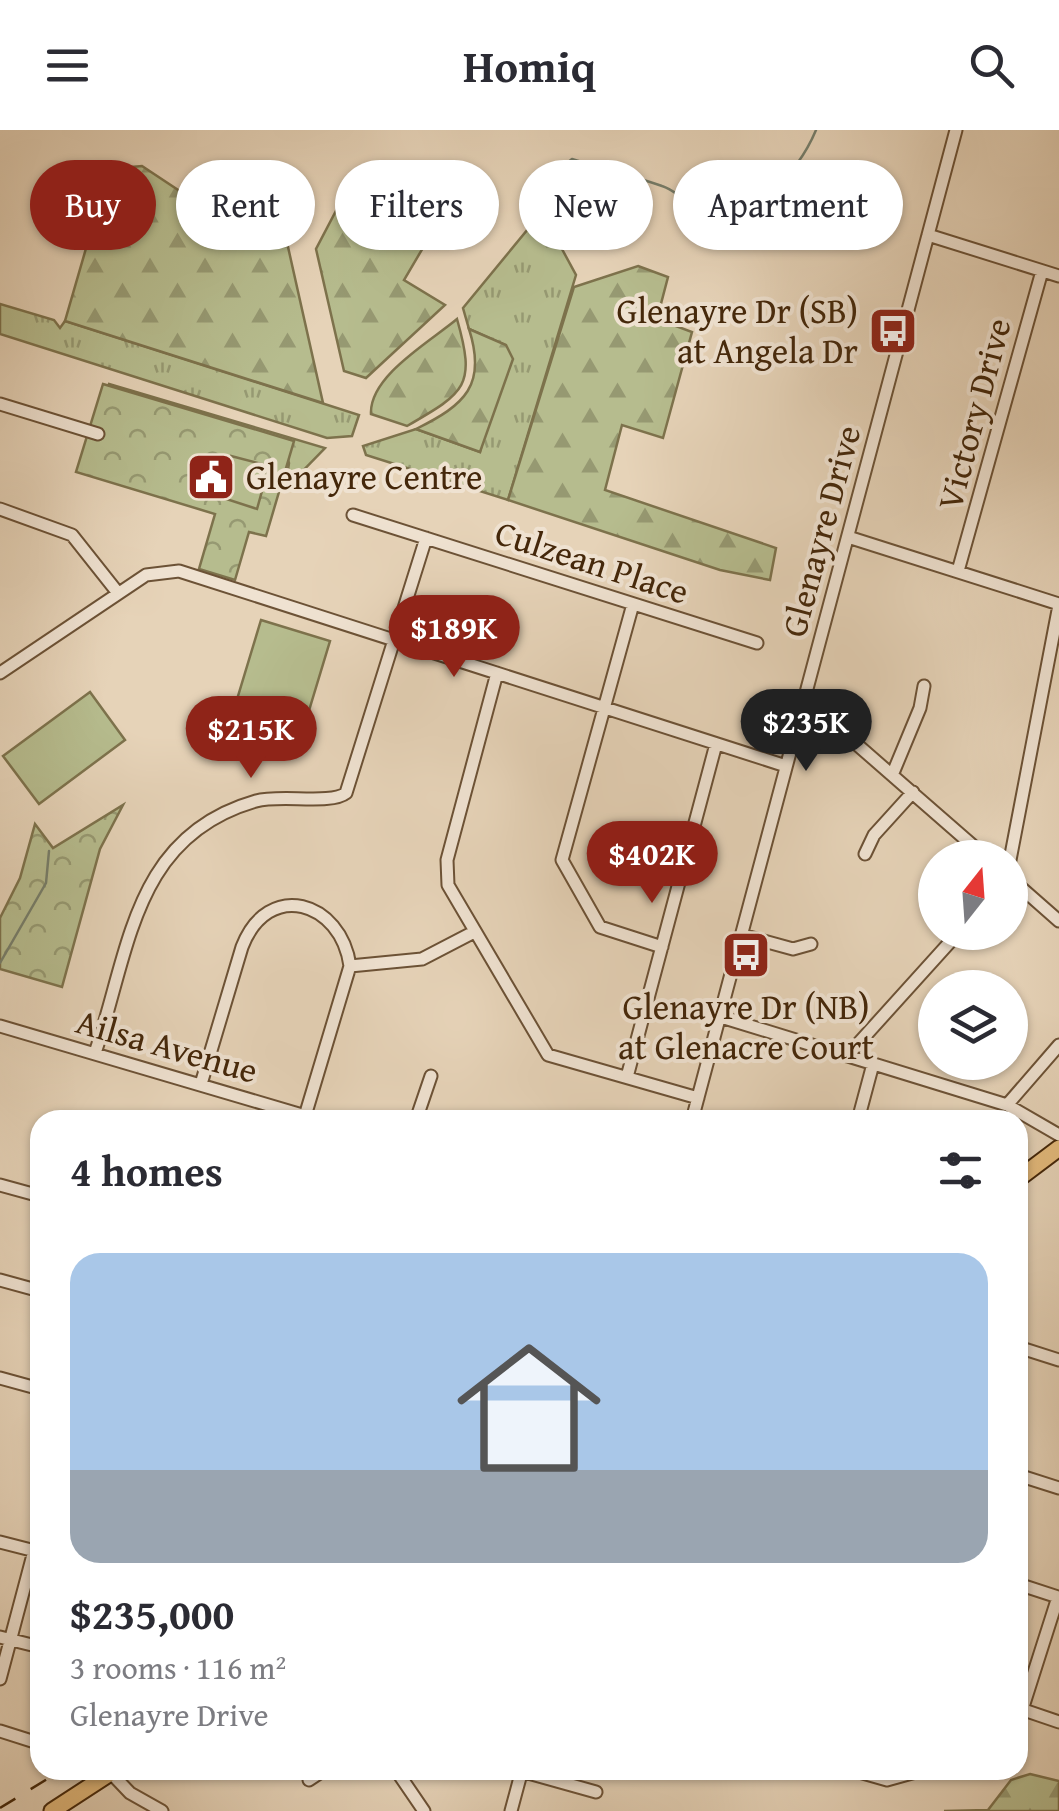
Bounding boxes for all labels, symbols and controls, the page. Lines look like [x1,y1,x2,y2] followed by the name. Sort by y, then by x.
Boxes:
[463,33,596,98] text: Homiq
[40,38,95,93] icon: menu
[964,38,1019,93] icon: search
[30,160,156,250] chip: Buy
[176,160,315,250] chip: Rent
[335,160,499,250] chip: Filters
[519,160,653,250] chip: New
[673,160,903,250] chip: Apartment
[617,285,858,376] place label: Glenayre Dr (SB) at Angela Dr
[867,305,919,357] bus stop icon: Glenayre Dr (SB) at Angela Dr
[923,312,1024,515] street label: Victory Drive
[768,419,873,642] street label: Glenayre Drive
[185,451,237,503] public building icon: Glenayre Centre
[246,451,482,502] place label: Glenayre Centre
[489,506,695,617] street label: Culzean Place
[384,595,524,680] pin: $189K
[411,604,497,651] text: $189K
[736,689,876,774] pin: $235K
[181,696,321,781] pin: $215K
[763,698,849,745] text: $235K
[208,705,294,752] text: $215K
[582,821,722,906] pin: $402K
[609,830,695,877] text: $402K
[918,840,1028,950] north arrow
[918,840,1028,1080] map controls
[720,929,772,981] bus stop icon: Glenayre Dr (NB) at Glenacre Court
[918,970,1028,1080] button: layers
[618,981,874,1072] place label: Glenayre Dr (NB) at Glenacre Court
[70,995,264,1096] street label: Ailsa Avenue
[70,1140,223,1201] text: 4 homes
[933,1143,988,1198] icon: filters
[439,1318,619,1498] icon: home
[70,1583,234,1644] text: $235,000
[70,1644,286,1691] text: 3 rooms · 116 m²
[70,1691,268,1738] text: Glenayre Drive

